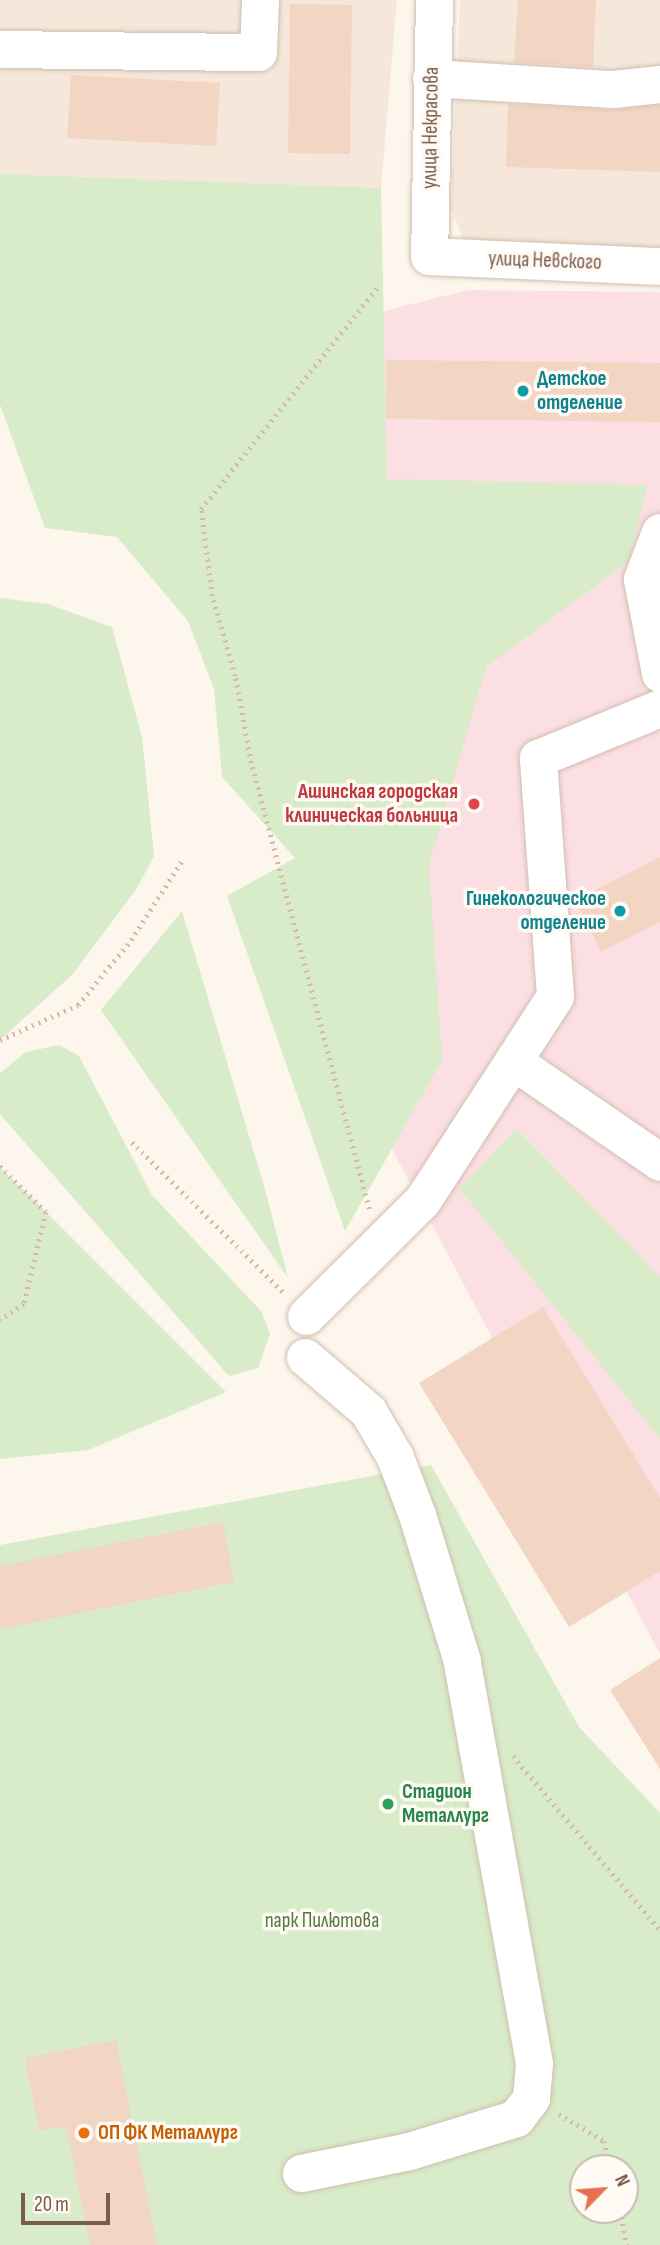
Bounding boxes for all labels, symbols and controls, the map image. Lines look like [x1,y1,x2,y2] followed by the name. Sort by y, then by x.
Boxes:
[417,67,445,189] street label: улица Некрасова
[488,246,602,276] street label: улица Невского
[537,366,623,416] place label: Детское отделение
[515,383,531,399] marker: Детское отделение
[285,779,458,829] place label: Ашинская городская клиническая больница
[464,794,484,814] marker: Ашинская городская клиническая больница
[466,886,606,936] place label: Гинекологическое отделение
[612,903,628,919] marker: Гинекологическое отделение
[402,1779,489,1829] place label: Стадион Металлург
[380,1796,396,1812] marker: Стадион Металлург
[265,1908,379,1934] park label: парк Пилютова
[98,2120,238,2146] place label: ОП ФК Металлург
[76,2125,92,2141] marker: ОП ФК Металлург
[569,2154,639,2224] north arrow
[609,2171,634,2190] text: N
[24,2178,114,2222] scale bar
[34,2192,69,2217] text: 20 m

